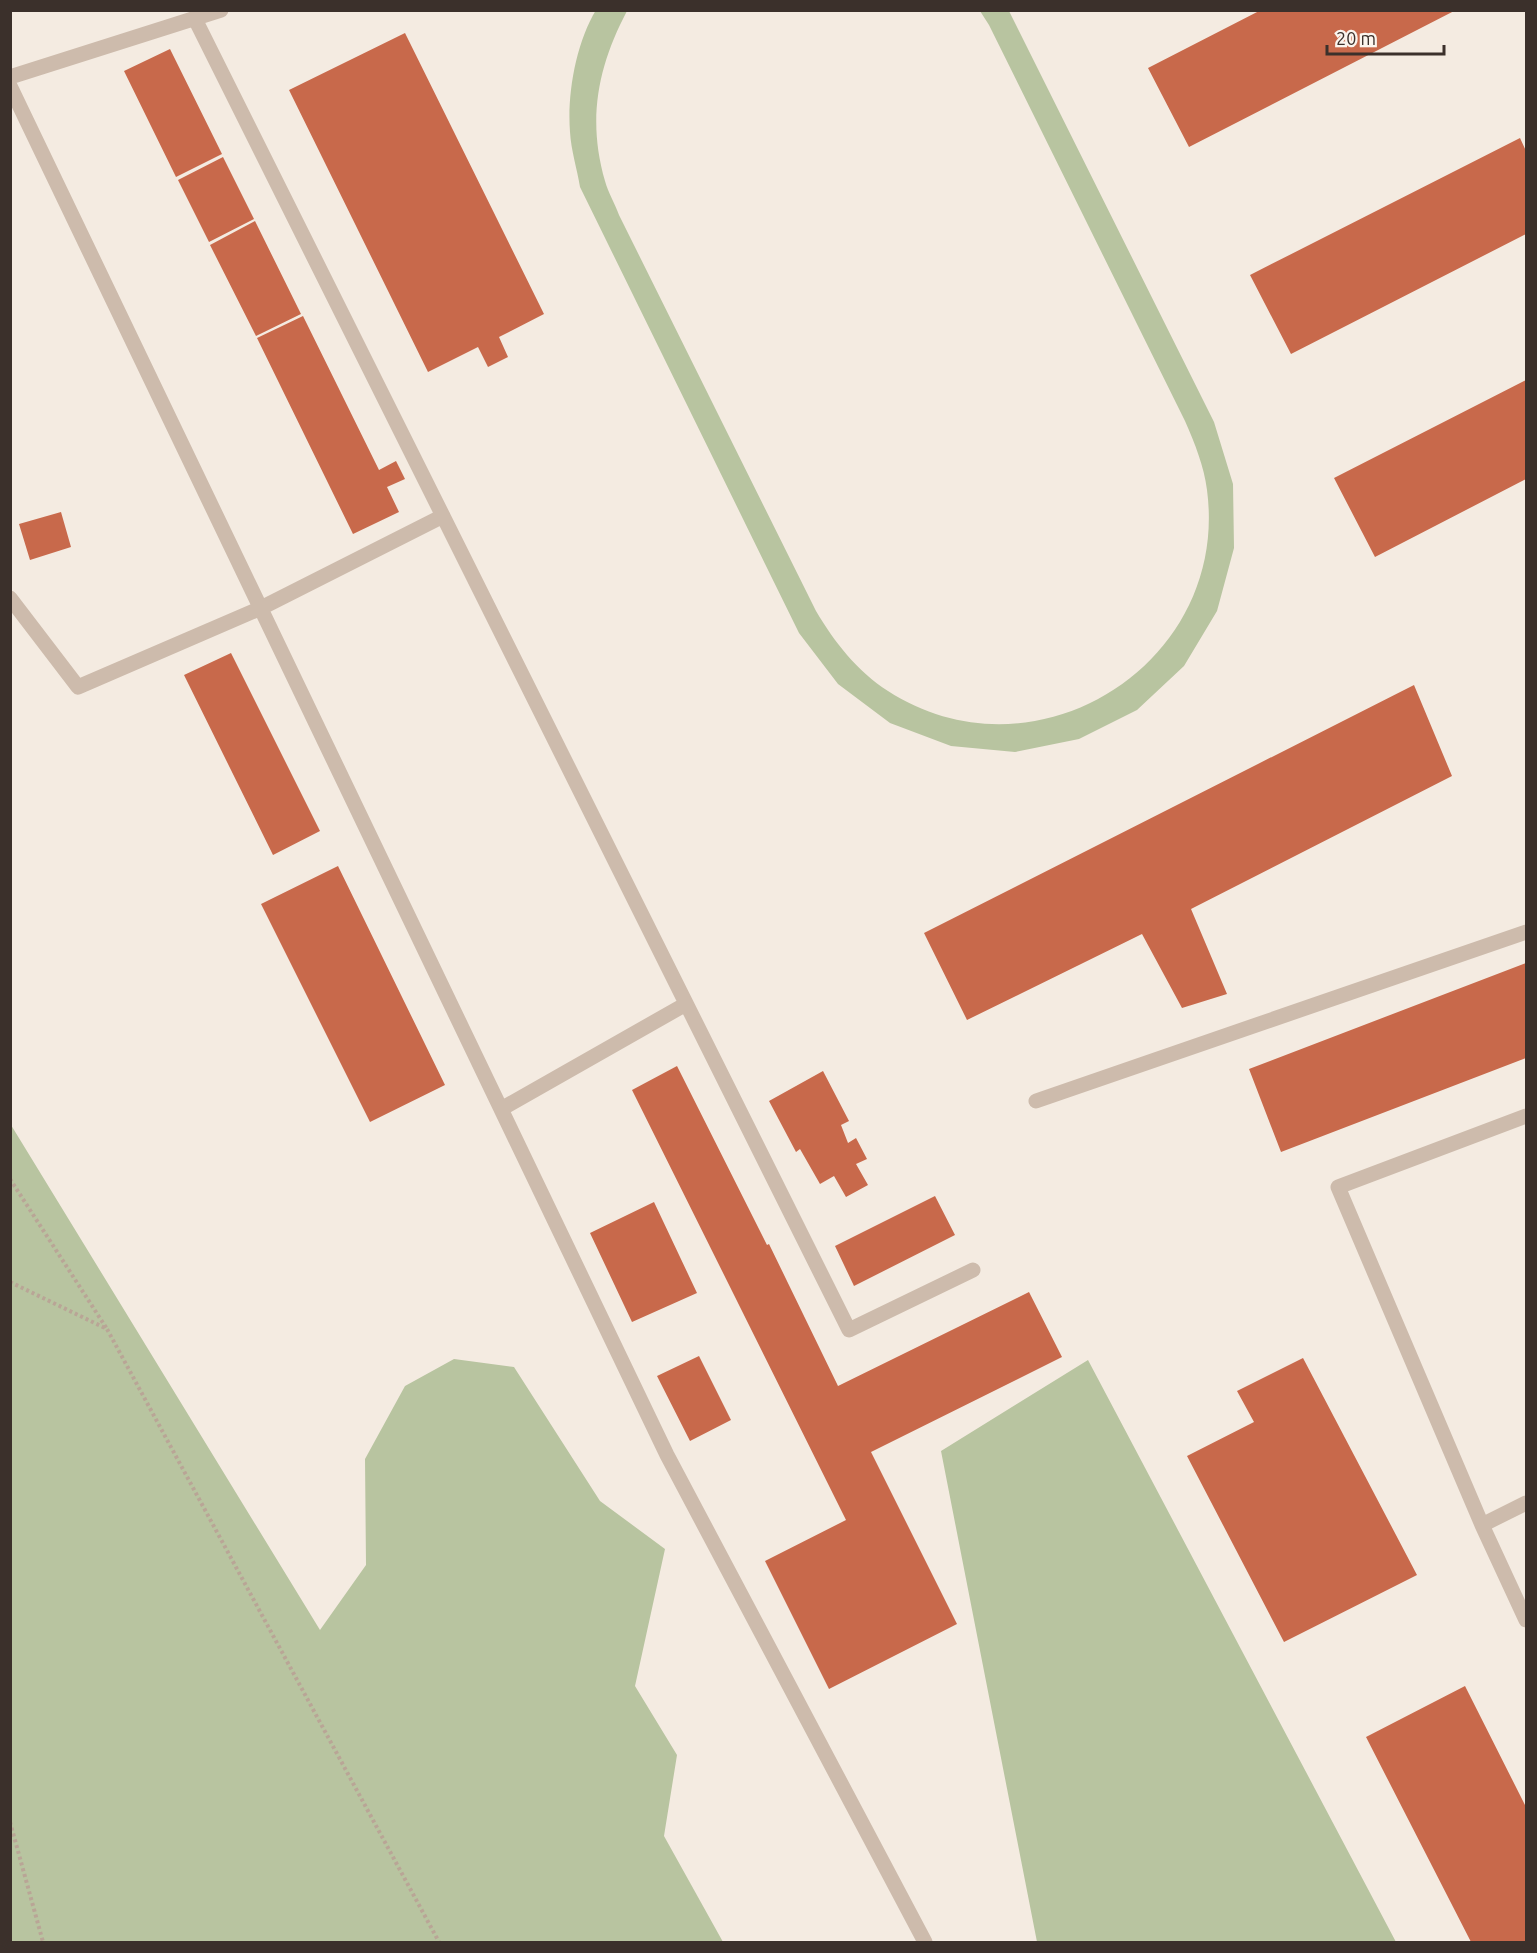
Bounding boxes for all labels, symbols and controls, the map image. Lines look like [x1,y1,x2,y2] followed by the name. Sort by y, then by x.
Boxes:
[1327,18,1444,56] scale bar
[1336,28,1376,48] text: 20 m

